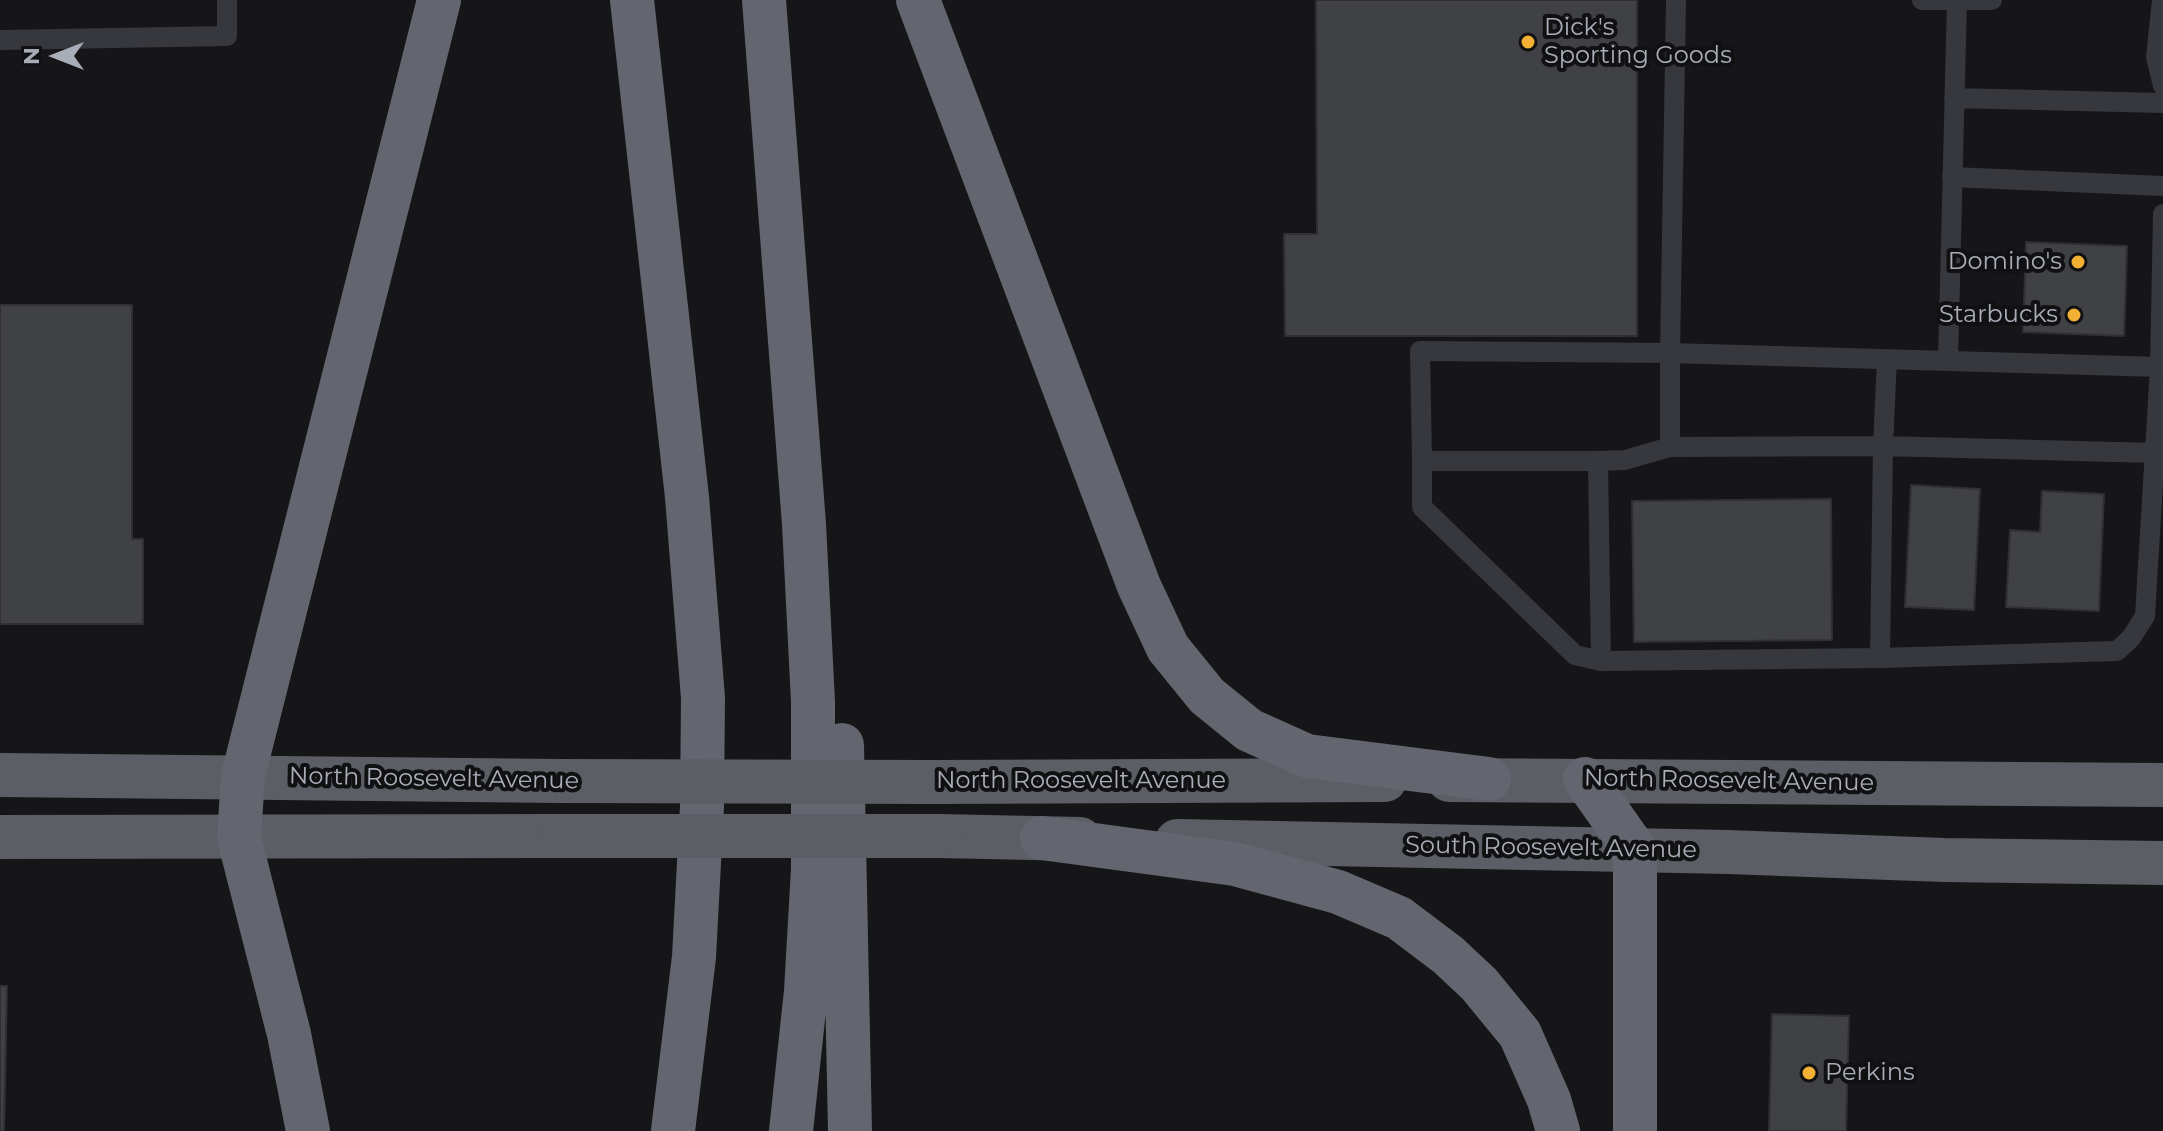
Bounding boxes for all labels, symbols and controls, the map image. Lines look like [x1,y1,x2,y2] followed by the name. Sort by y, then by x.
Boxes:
[1544,14,1732,70] place label: Dick's Sporting Goods
[16,16,96,96] north arrow
[1519,33,1537,51] marker: Dick's Sporting Goods
[18,47,45,65] text: N
[1948,248,2062,276] place label: Domino's
[2069,253,2087,271] marker: Domino's
[1939,301,2058,329] place label: Starbucks
[2065,306,2083,324] marker: Starbucks
[289,762,579,796] street label: North Roosevelt Avenue
[1584,764,1874,798] street label: North Roosevelt Avenue
[936,767,1226,795] street label: North Roosevelt Avenue
[1405,831,1697,865] street label: South Roosevelt Avenue
[1825,1059,1915,1087] place label: Perkins
[1800,1064,1818,1082] marker: Perkins

